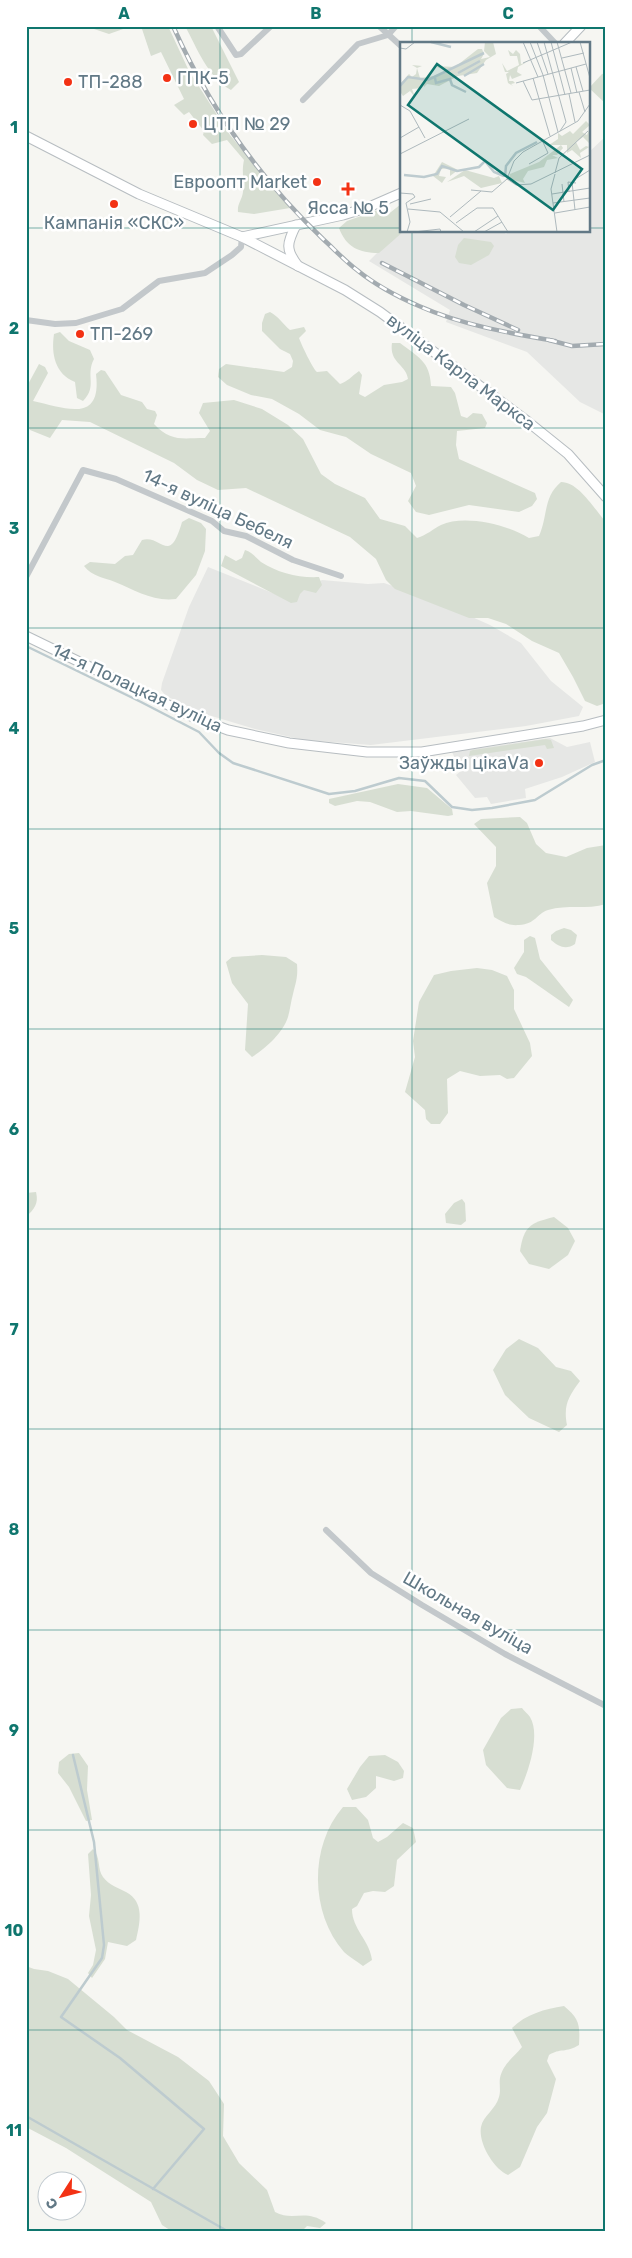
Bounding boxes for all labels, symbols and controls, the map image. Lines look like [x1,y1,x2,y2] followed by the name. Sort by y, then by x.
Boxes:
[118,4,130,23] text: A
[310,4,322,23] text: B
[502,4,514,23] text: C
[400,42,590,232] inset map
[177,67,229,89] place label: ГПК-5
[78,71,143,93] place label: ТП-288
[161,72,173,84] marker: ГПК-5
[62,76,74,88] marker: ТП-288
[203,113,290,135] place label: ЦТП № 29
[10,118,18,137] text: 1
[187,118,199,130] marker: ЦТП № 29
[173,171,307,193] place label: Евроопт Market
[311,176,323,188] marker: Евроопт Market
[342,183,354,195] marker: Ясса № 5
[307,197,389,219] place label: Ясса № 5
[108,198,120,210] marker: Кампанія «СКС»
[44,212,184,234] place label: Кампанія «СКС»
[382,309,540,435] street label: вуліца Карла Маркса
[9,319,19,338] text: 2
[90,323,153,345] place label: ТП-269
[74,328,86,340] marker: ТП-269
[139,464,297,554] street label: 14-я вуліца Бебеля
[9,519,19,538] text: 3
[48,639,226,737] street label: 14-я Полацкая вуліца
[9,719,20,738] text: 4
[399,752,529,774] place label: Заўжды цікаVа
[533,757,545,769] marker: Заўжды цікаVа
[9,919,19,938] text: 5
[9,1120,19,1139] text: 6
[9,1320,19,1339] text: 7
[9,1520,20,1539] text: 8
[399,1567,537,1659] street label: Школьная вуліца
[9,1721,19,1740] text: 9
[5,1921,24,1940] text: 10
[6,2121,22,2140] text: 11
[38,2170,88,2220] north arrow
[42,2194,62,2212] text: С

